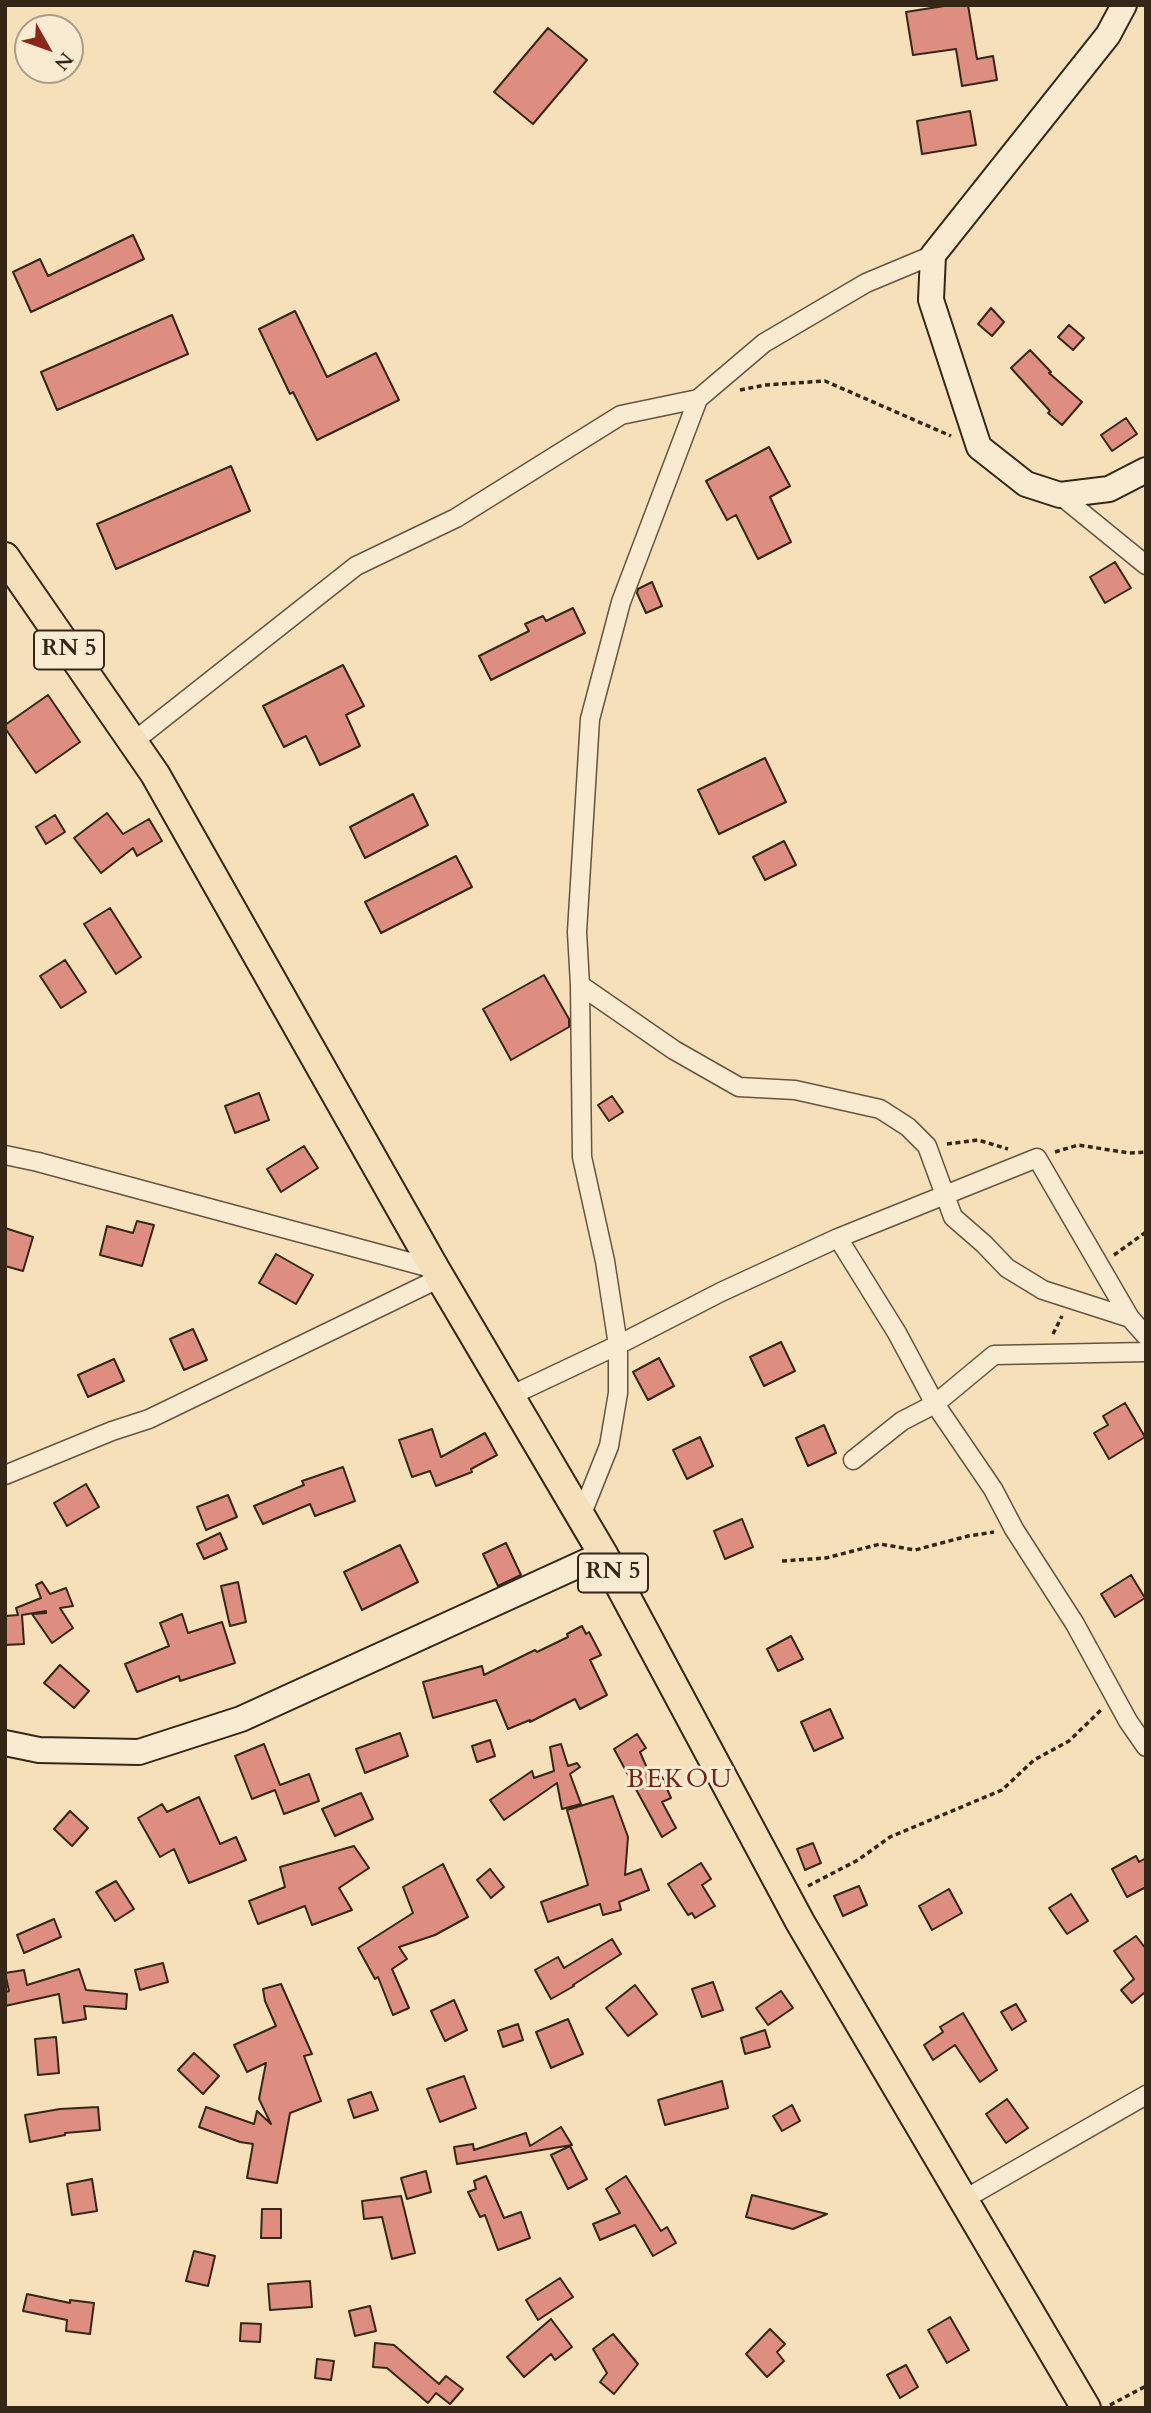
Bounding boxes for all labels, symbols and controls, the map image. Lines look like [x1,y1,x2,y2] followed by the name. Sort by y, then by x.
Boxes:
[14,14,84,84] north arrow
[48,47,79,76] text: N
[34,630,104,670] road number: RN 5
[578,1554,648,1592] road number: RN 5
[627,1765,733,1797] district label: BEKOU

